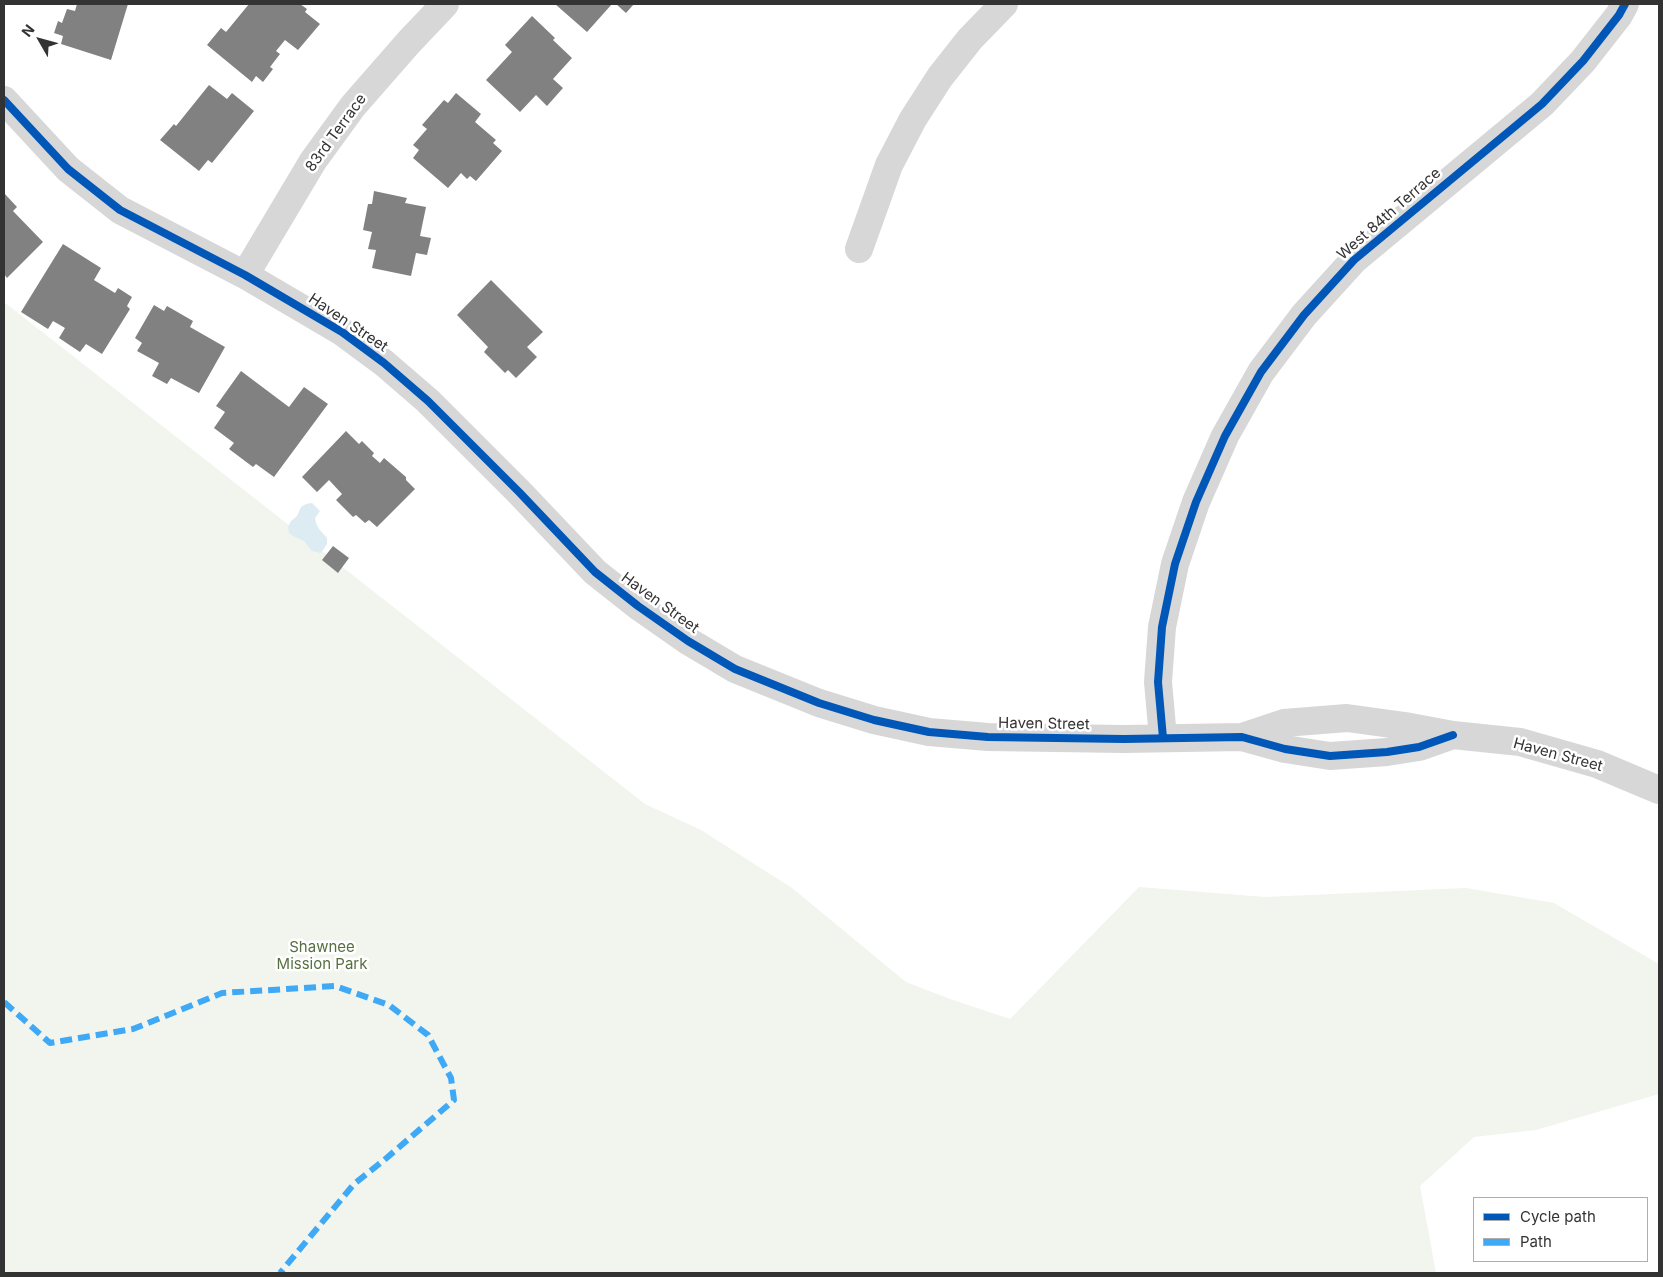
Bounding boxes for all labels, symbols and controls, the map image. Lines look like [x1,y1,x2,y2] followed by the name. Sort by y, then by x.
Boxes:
[15,15,65,65] north arrow
[18,21,38,40] text: N
[302,91,370,175] street label: 83rd Terrace
[1334,164,1444,264] street label: West 84th Terrace
[305,290,391,356] street label: Haven Street
[618,569,702,637] street label: Haven Street
[998,714,1090,734] street label: Haven Street
[1511,734,1605,776] street label: Haven Street
[277,938,367,973] park label: Shawnee Mission Park
[1473,1197,1648,1262] legend
[1520,1207,1596,1226] text: Cycle path
[1520,1232,1552,1251] text: Path

